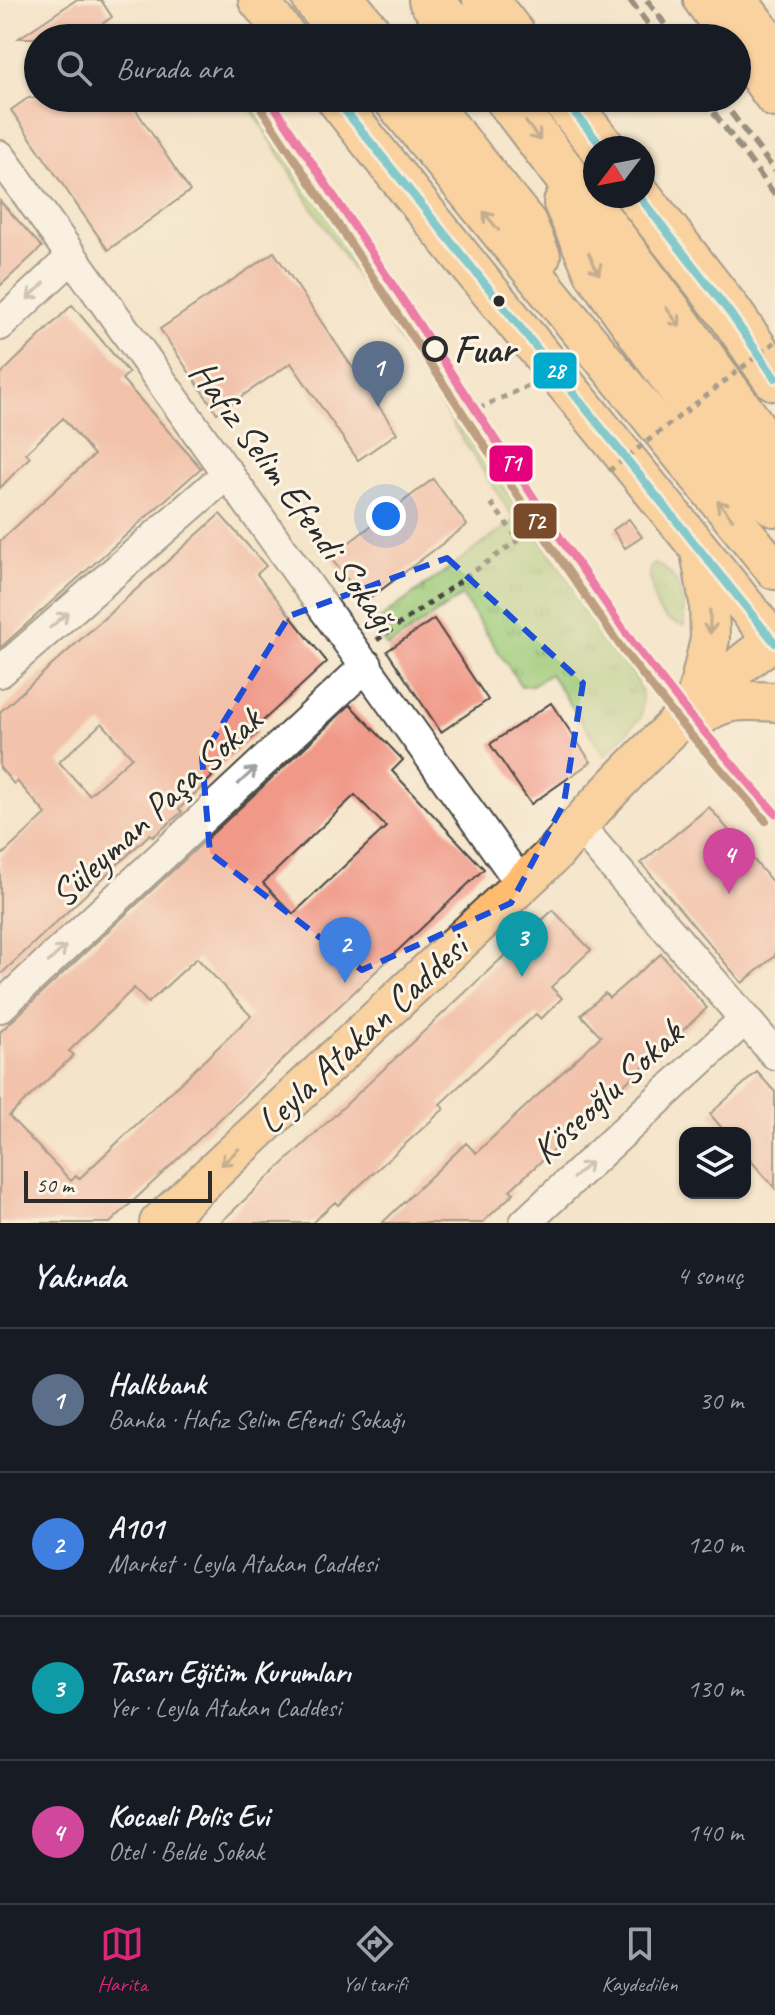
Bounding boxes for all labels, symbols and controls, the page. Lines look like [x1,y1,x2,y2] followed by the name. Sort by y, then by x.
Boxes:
[24,24,751,112] search box
[52,46,96,90] icon: search
[116,49,233,87] text: Burada ara
[525,120,542,141] one-way arrow
[583,136,655,208] north arrow
[482,211,500,231] one-way arrow
[586,252,602,275] one-way arrow
[26,281,46,300] one-way arrow
[491,293,507,309] unlabelled marker
[664,306,681,327] one-way arrow
[454,326,519,373] place label: Fuar
[423,337,447,361] marker: Fuar
[352,341,404,407] pin: 1
[179,351,410,643] street label: Hafız Selim Efendi Sokağı
[532,351,578,390] line badge: 28
[545,357,568,385] text: 28
[488,444,534,483] line badge: T1
[501,450,523,478] text: T1
[366,496,406,536] your location
[717,500,734,521] one-way arrow
[512,502,558,540] line badge: T2
[525,508,547,536] text: T2
[702,608,717,635] one-way arrow
[48,612,68,630] one-way arrow
[40,695,273,917] street label: Süleyman Paşa Sokak
[237,767,257,786] one-way arrow
[703,828,755,894] pin: 4
[496,911,548,977] pin: 3
[319,917,371,983] pin: 2
[247,921,480,1144] street label: Leyla Atakan Caddesi
[47,944,67,963] one-way arrow
[522,1008,695,1174] street label: Köseoğlu Sokak
[679,1127,751,1199] map controls
[679,1127,751,1199] button: layers
[220,1147,240,1166] one-way arrow
[572,1160,592,1179] one-way arrow
[24,1167,212,1203] scale bar
[36,1171,73,1199] text: 50 m
[32,1254,125,1297] text: Yakında
[676,1259,743,1292] text: 4 sonuç
[108,1365,206,1403] text: Halkbank
[52,1384,64,1417] text: 1
[699,1384,743,1417] text: 30 m
[108,1403,404,1436] text: Banka · Hafız Selim Efendi Sokağı
[108,1509,164,1547] text: A101
[52,1528,64,1561] text: 2
[687,1528,743,1561] text: 120 m
[108,1547,377,1580] text: Market · Leyla Atakan Caddesi
[108,1653,350,1691] text: Tasarı Eğitim Kurumları
[52,1672,64,1705] text: 3
[687,1672,743,1705] text: 130 m
[108,1691,341,1724] text: Yer · Leyla Atakan Caddesi
[108,1797,269,1835] text: Kocaeli Polis Evi
[52,1816,64,1849] text: 4
[687,1816,743,1849] text: 140 m
[108,1835,264,1868] text: Otel · Belde Sokak
[97,1922,148,1998] tab: Harita
[342,1922,407,1998] tab: Yol tarifi
[602,1922,678,1998] tab: Kaydedilen

